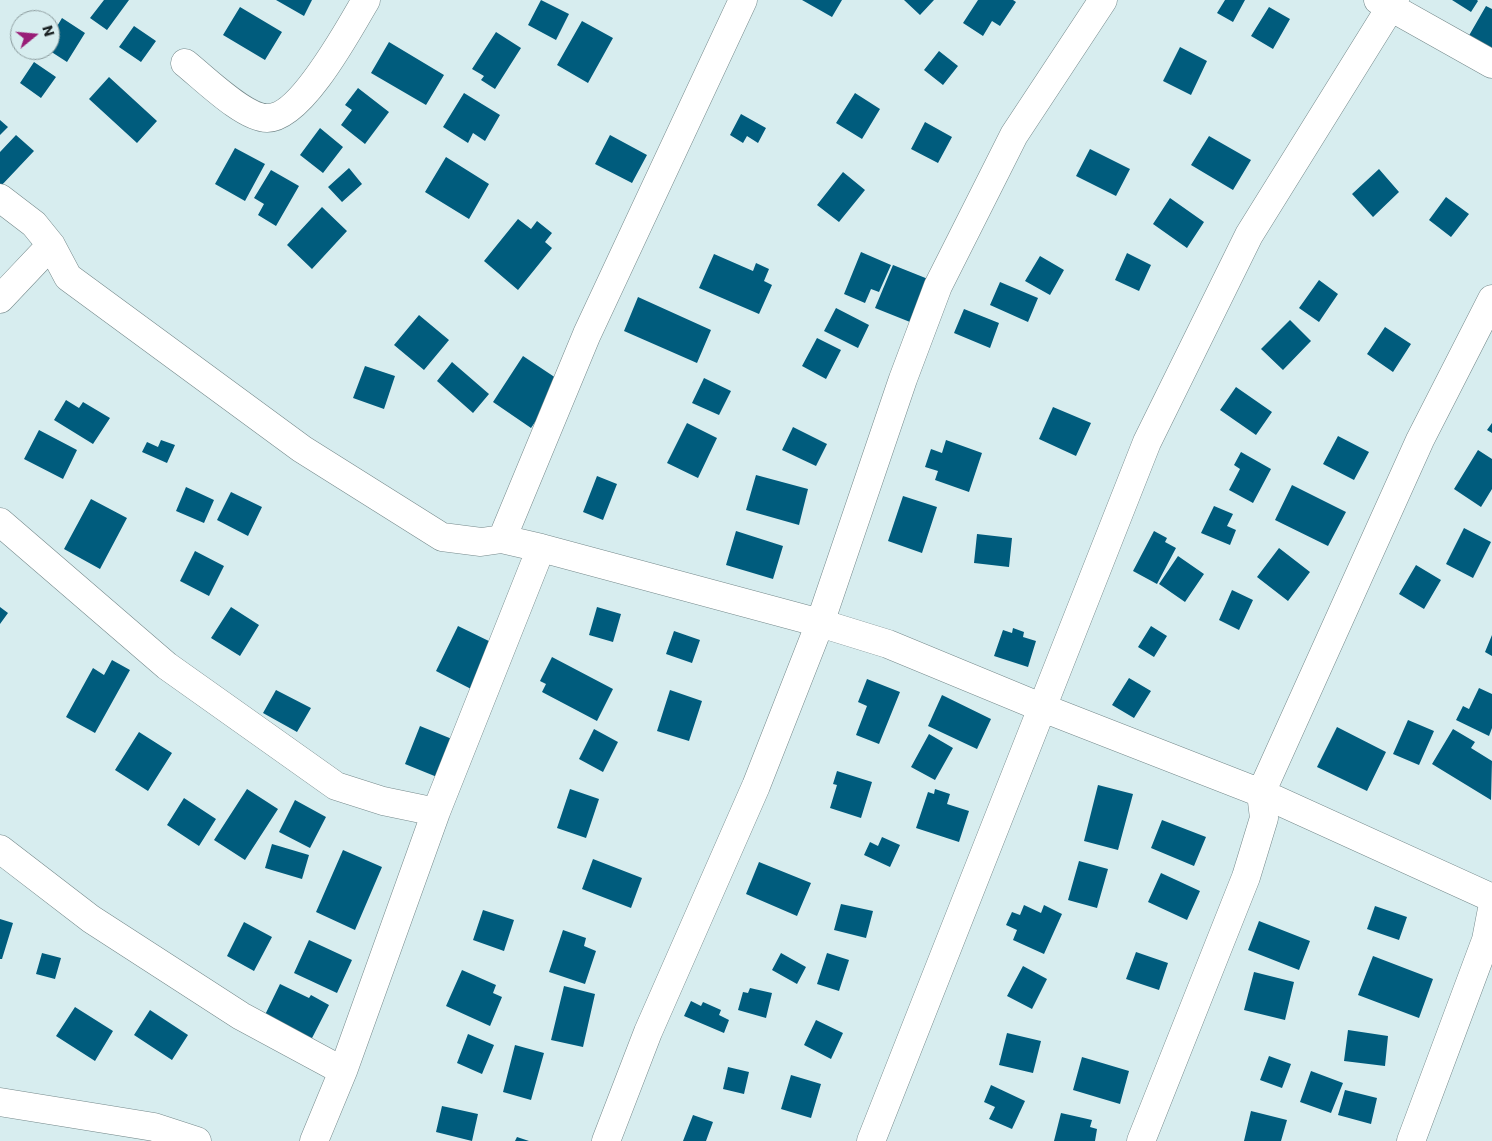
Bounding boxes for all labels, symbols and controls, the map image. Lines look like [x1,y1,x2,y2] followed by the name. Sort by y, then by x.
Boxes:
[10,10,60,60] north arrow
[37,23,59,39] text: N

